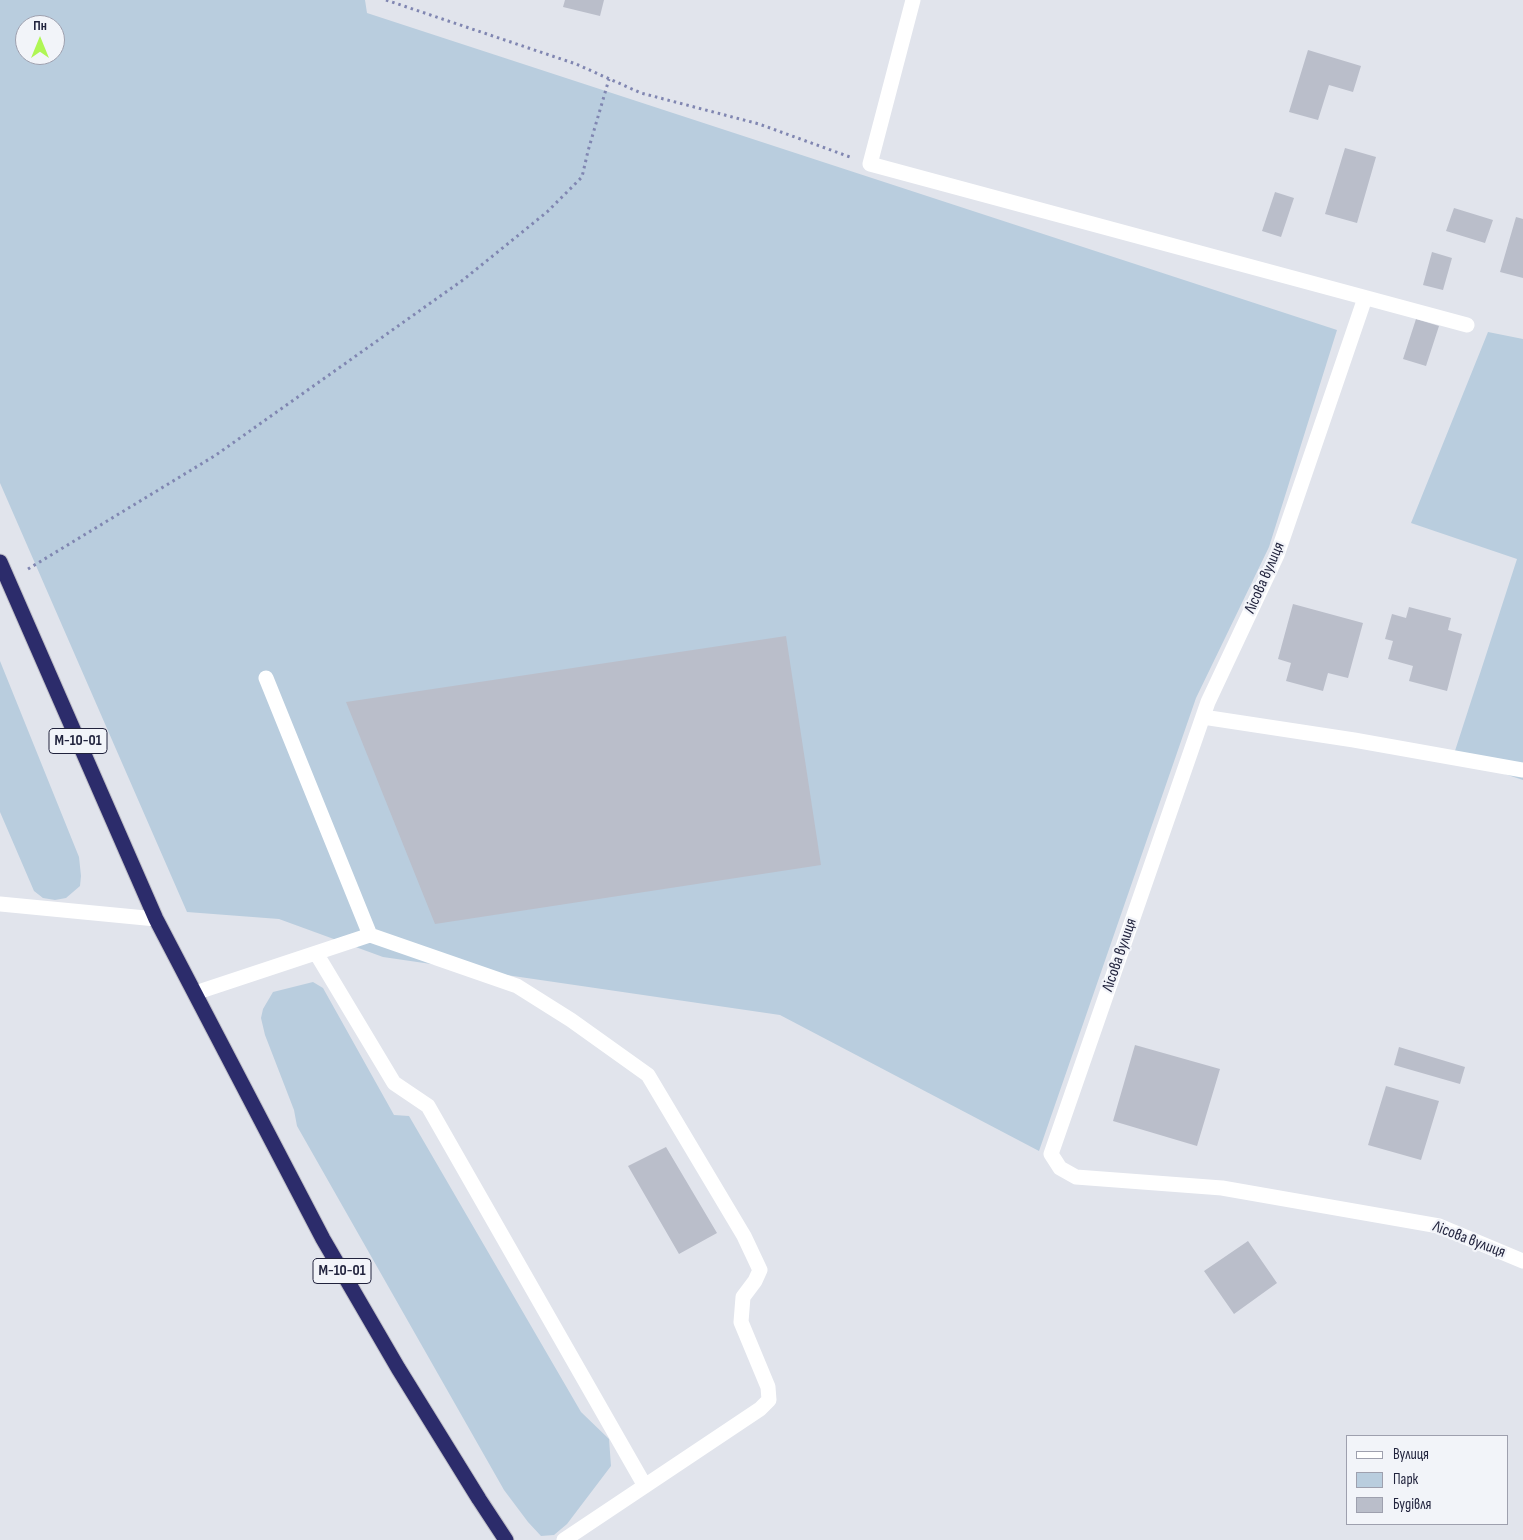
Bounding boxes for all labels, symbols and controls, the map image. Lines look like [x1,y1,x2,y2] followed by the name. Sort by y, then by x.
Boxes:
[15,15,65,65] north arrow
[33,17,47,34] text: Пн
[1241,539,1289,617] street label: Лісова вулиця
[49,728,107,754] road number: М-10-01
[1099,916,1141,994] street label: Лісова вулиця
[1430,1217,1508,1263] street label: Лісова вулиця
[313,1258,371,1284] road number: М-10-01
[1346,1435,1508,1525] legend
[1393,1445,1429,1464] text: Вулиця
[1393,1470,1418,1489] text: Парк
[1393,1495,1431,1514] text: Будівля

